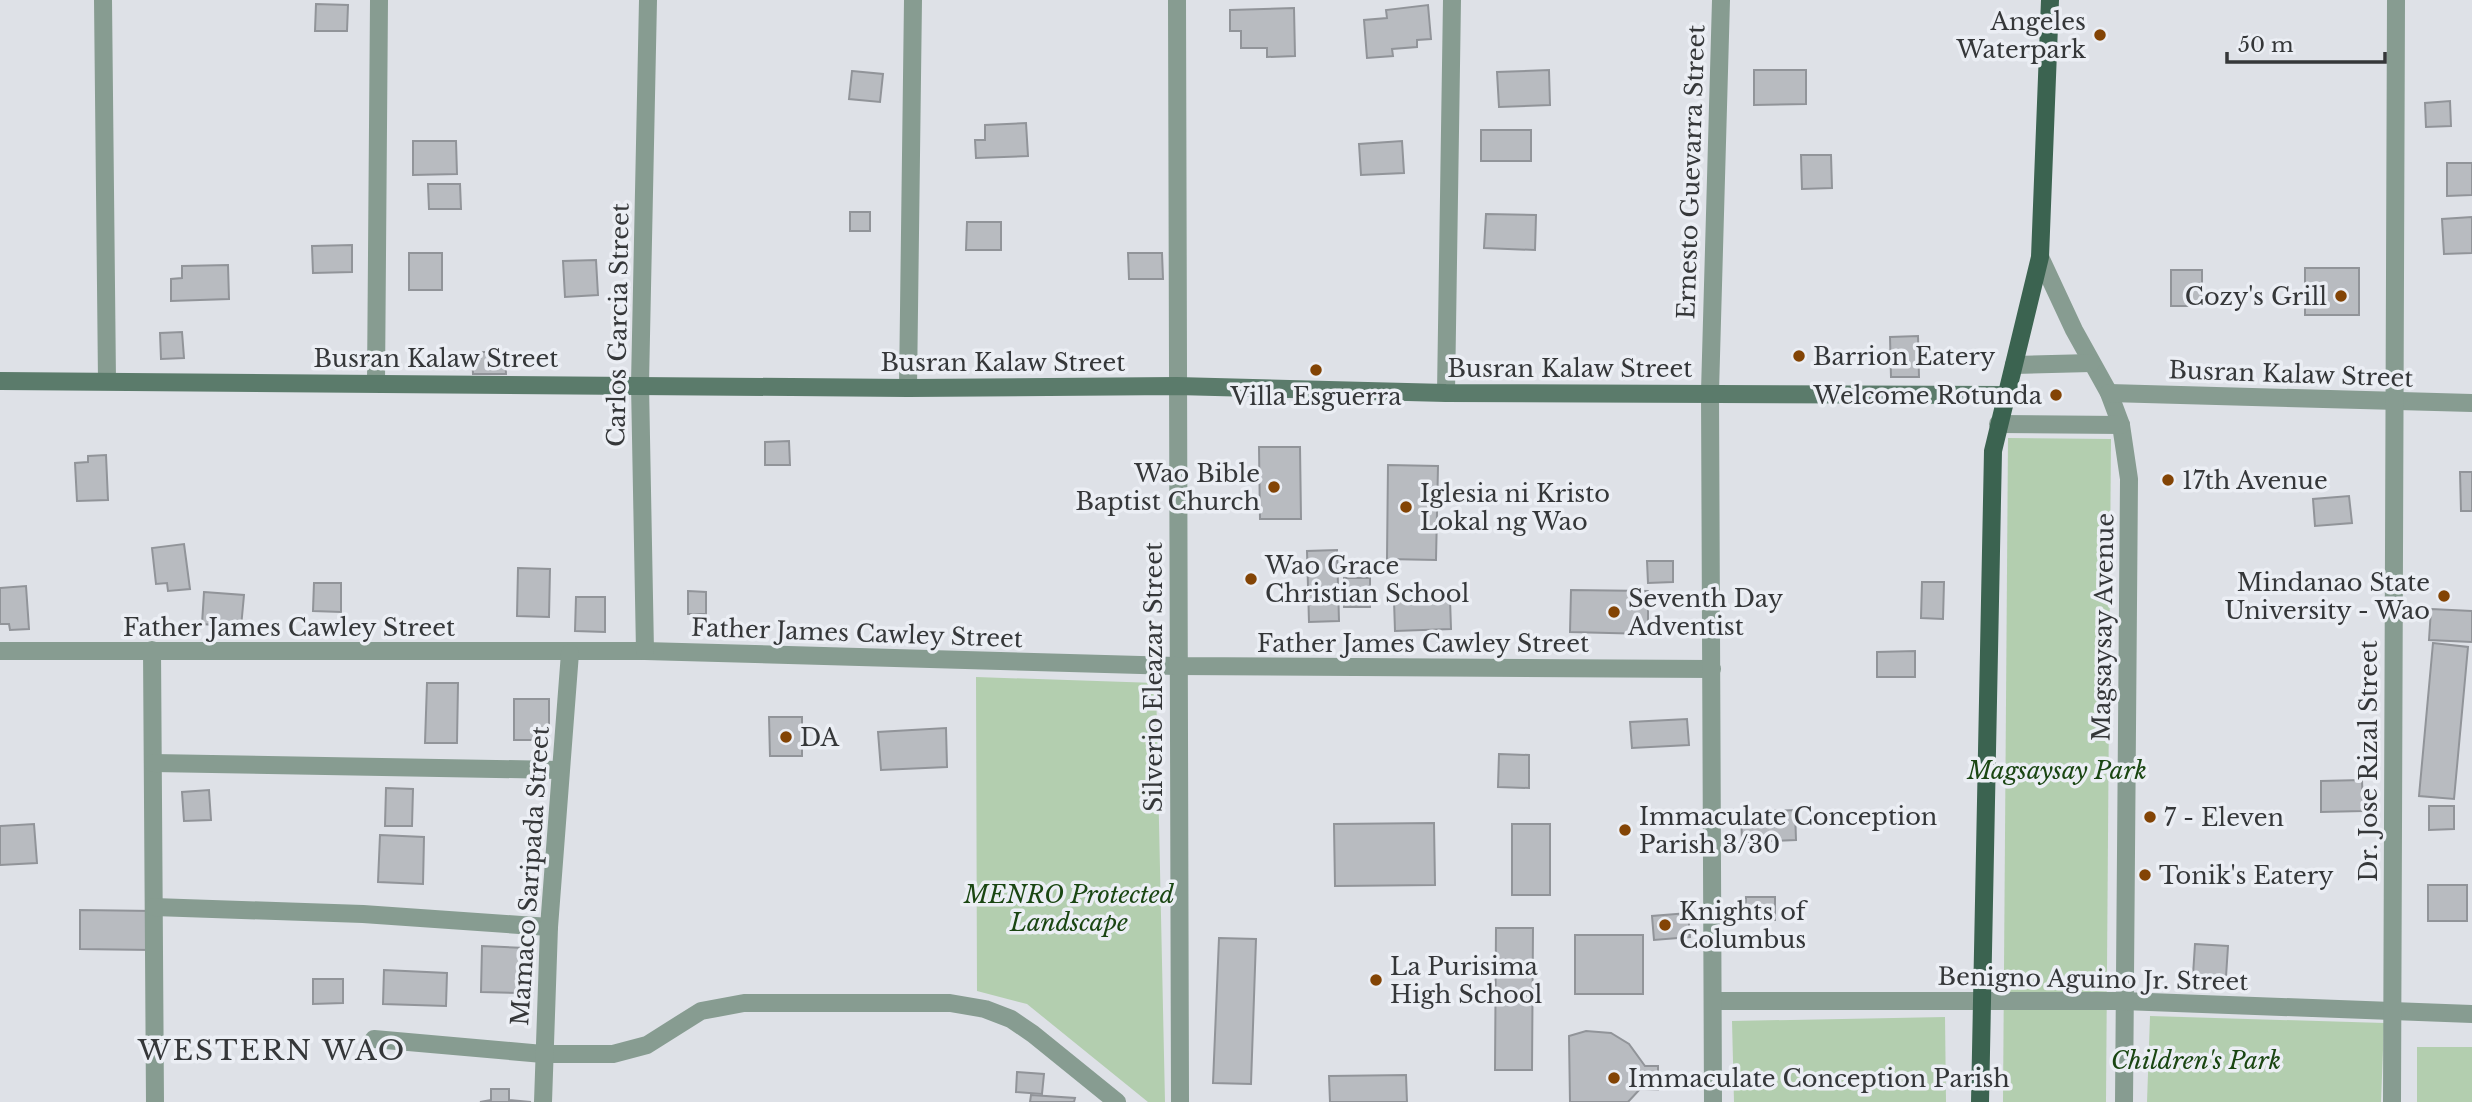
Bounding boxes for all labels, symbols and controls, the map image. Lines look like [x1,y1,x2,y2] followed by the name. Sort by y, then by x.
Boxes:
[1955,7,2086,64] place label: Angeles Waterpark
[2227,21,2384,65] scale bar
[1671,24,1711,320] street label: Ernesto Guevarra Street
[2092,27,2108,43] marker: Angeles Waterpark
[2238,32,2294,58] text: 50 m
[601,203,635,447] street label: Carlos Garcia Street
[2185,282,2327,311] place label: Cozy's Grill
[2333,288,2349,304] marker: Cozy's Grill
[1813,342,1996,371] place label: Barrion Eatery
[314,344,558,373] street label: Busran Kalaw Street
[881,348,1125,377] street label: Busran Kalaw Street
[1791,348,1807,364] marker: Barrion Eatery
[1448,354,1692,383] street label: Busran Kalaw Street
[2168,355,2414,393] street label: Busran Kalaw Street
[1308,362,1324,378] marker: Villa Esguerra
[1813,381,2043,410] place label: Welcome Rotunda
[1229,382,1402,411] place label: Villa Esguerra
[2048,387,2064,403] marker: Welcome Rotunda
[1075,459,1260,516] place label: Wao Bible Baptist Church
[2182,466,2328,495] place label: 17th Avenue
[2160,472,2176,488] marker: 17th Avenue
[1266,479,1282,495] marker: Wao Bible Baptist Church
[1420,479,1610,536] place label: Iglesia ni Kristo Lokal ng Wao
[1398,499,1414,515] marker: Iglesia ni Kristo Lokal ng Wao
[2087,513,2119,741] street label: Magsaysay Avenue
[1139,542,1168,812] street label: Silverio Eleazar Street
[1264,551,1470,608] place label: Wao Grace Christian School
[2224,568,2430,625] place label: Mindanao State University - Wao
[1243,571,1259,587] marker: Wao Grace Christian School
[1627,584,1784,641] place label: Seventh Day Adventist
[2436,588,2452,604] marker: Mindanao State University - Wao
[1606,604,1622,620] marker: Seventh Day Adventist
[123,613,455,642] street label: Father James Cawley Street
[691,613,1023,653] street label: Father James Cawley Street
[1257,629,1589,658] street label: Father James Cawley Street
[2354,640,2383,882] street label: Dr. Jose Rizal Street
[800,723,840,752] place label: DA
[505,725,555,1027] street label: Mamaco Saripada Street
[778,729,794,745] marker: DA
[1966,756,2147,785] park label: Magsaysay Park
[1639,802,1937,859] place label: Immaculate Conception Parish 3/30
[2164,803,2284,832] place label: 7 - Eleven
[2142,809,2158,825] marker: 7 - Eleven
[1617,822,1633,838] marker: Immaculate Conception Parish 3/30
[2159,861,2334,890] place label: Tonik's Eatery
[2137,867,2153,883] marker: Tonik's Eatery
[963,880,1175,937] park label: MENRO Protected Landscape
[1679,897,1809,954] place label: Knights of Columbus
[1657,917,1673,933] marker: Knights of Columbus
[1390,952,1542,1009] place label: La Purisima High School
[1937,962,2249,996] street label: Benigno Aguino Jr. Street
[1368,972,1384,988] marker: La Purisima High School
[137,1033,406,1068] district label: WESTERN WAO
[2111,1046,2281,1075] park label: Children's Park
[1628,1064,2010,1093] place label: Immaculate Conception Parish
[1606,1070,1622,1086] marker: Immaculate Conception Parish

